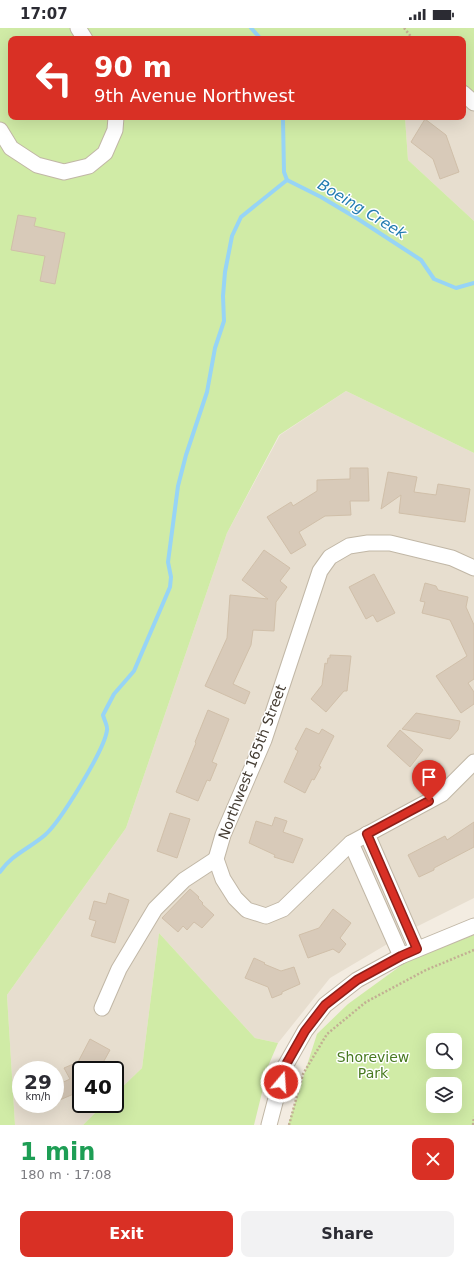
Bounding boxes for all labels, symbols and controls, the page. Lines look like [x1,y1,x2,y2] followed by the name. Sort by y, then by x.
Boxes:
[20,5,68,23] text: 17:07
[94,51,172,84] text: 90 m
[28,52,80,104] icon: left
[94,85,295,106] text: 9th Avenue Northwest
[314,175,411,243] water label: Boeing Creek
[215,682,289,842] street label: Northwest 165th Street
[412,760,446,801] pin
[418,766,440,788] icon: arrive
[426,1033,462,1113] map controls
[426,1033,462,1069] button: search
[337,1049,409,1081] park label: Shoreview Park
[72,1061,124,1113] speed limit sign: 40
[260,1061,302,1103] position arrow
[24,1070,52,1094] text: 29
[426,1077,462,1113] button: layers
[25,1091,51,1102] text: km/h
[20,1138,95,1166] text: 1 min
[412,1138,454,1180] button: close
[20,1167,111,1182] text: 180 m · 17:08
[20,1211,233,1257] button: Exit
[241,1211,454,1257] button: Share

